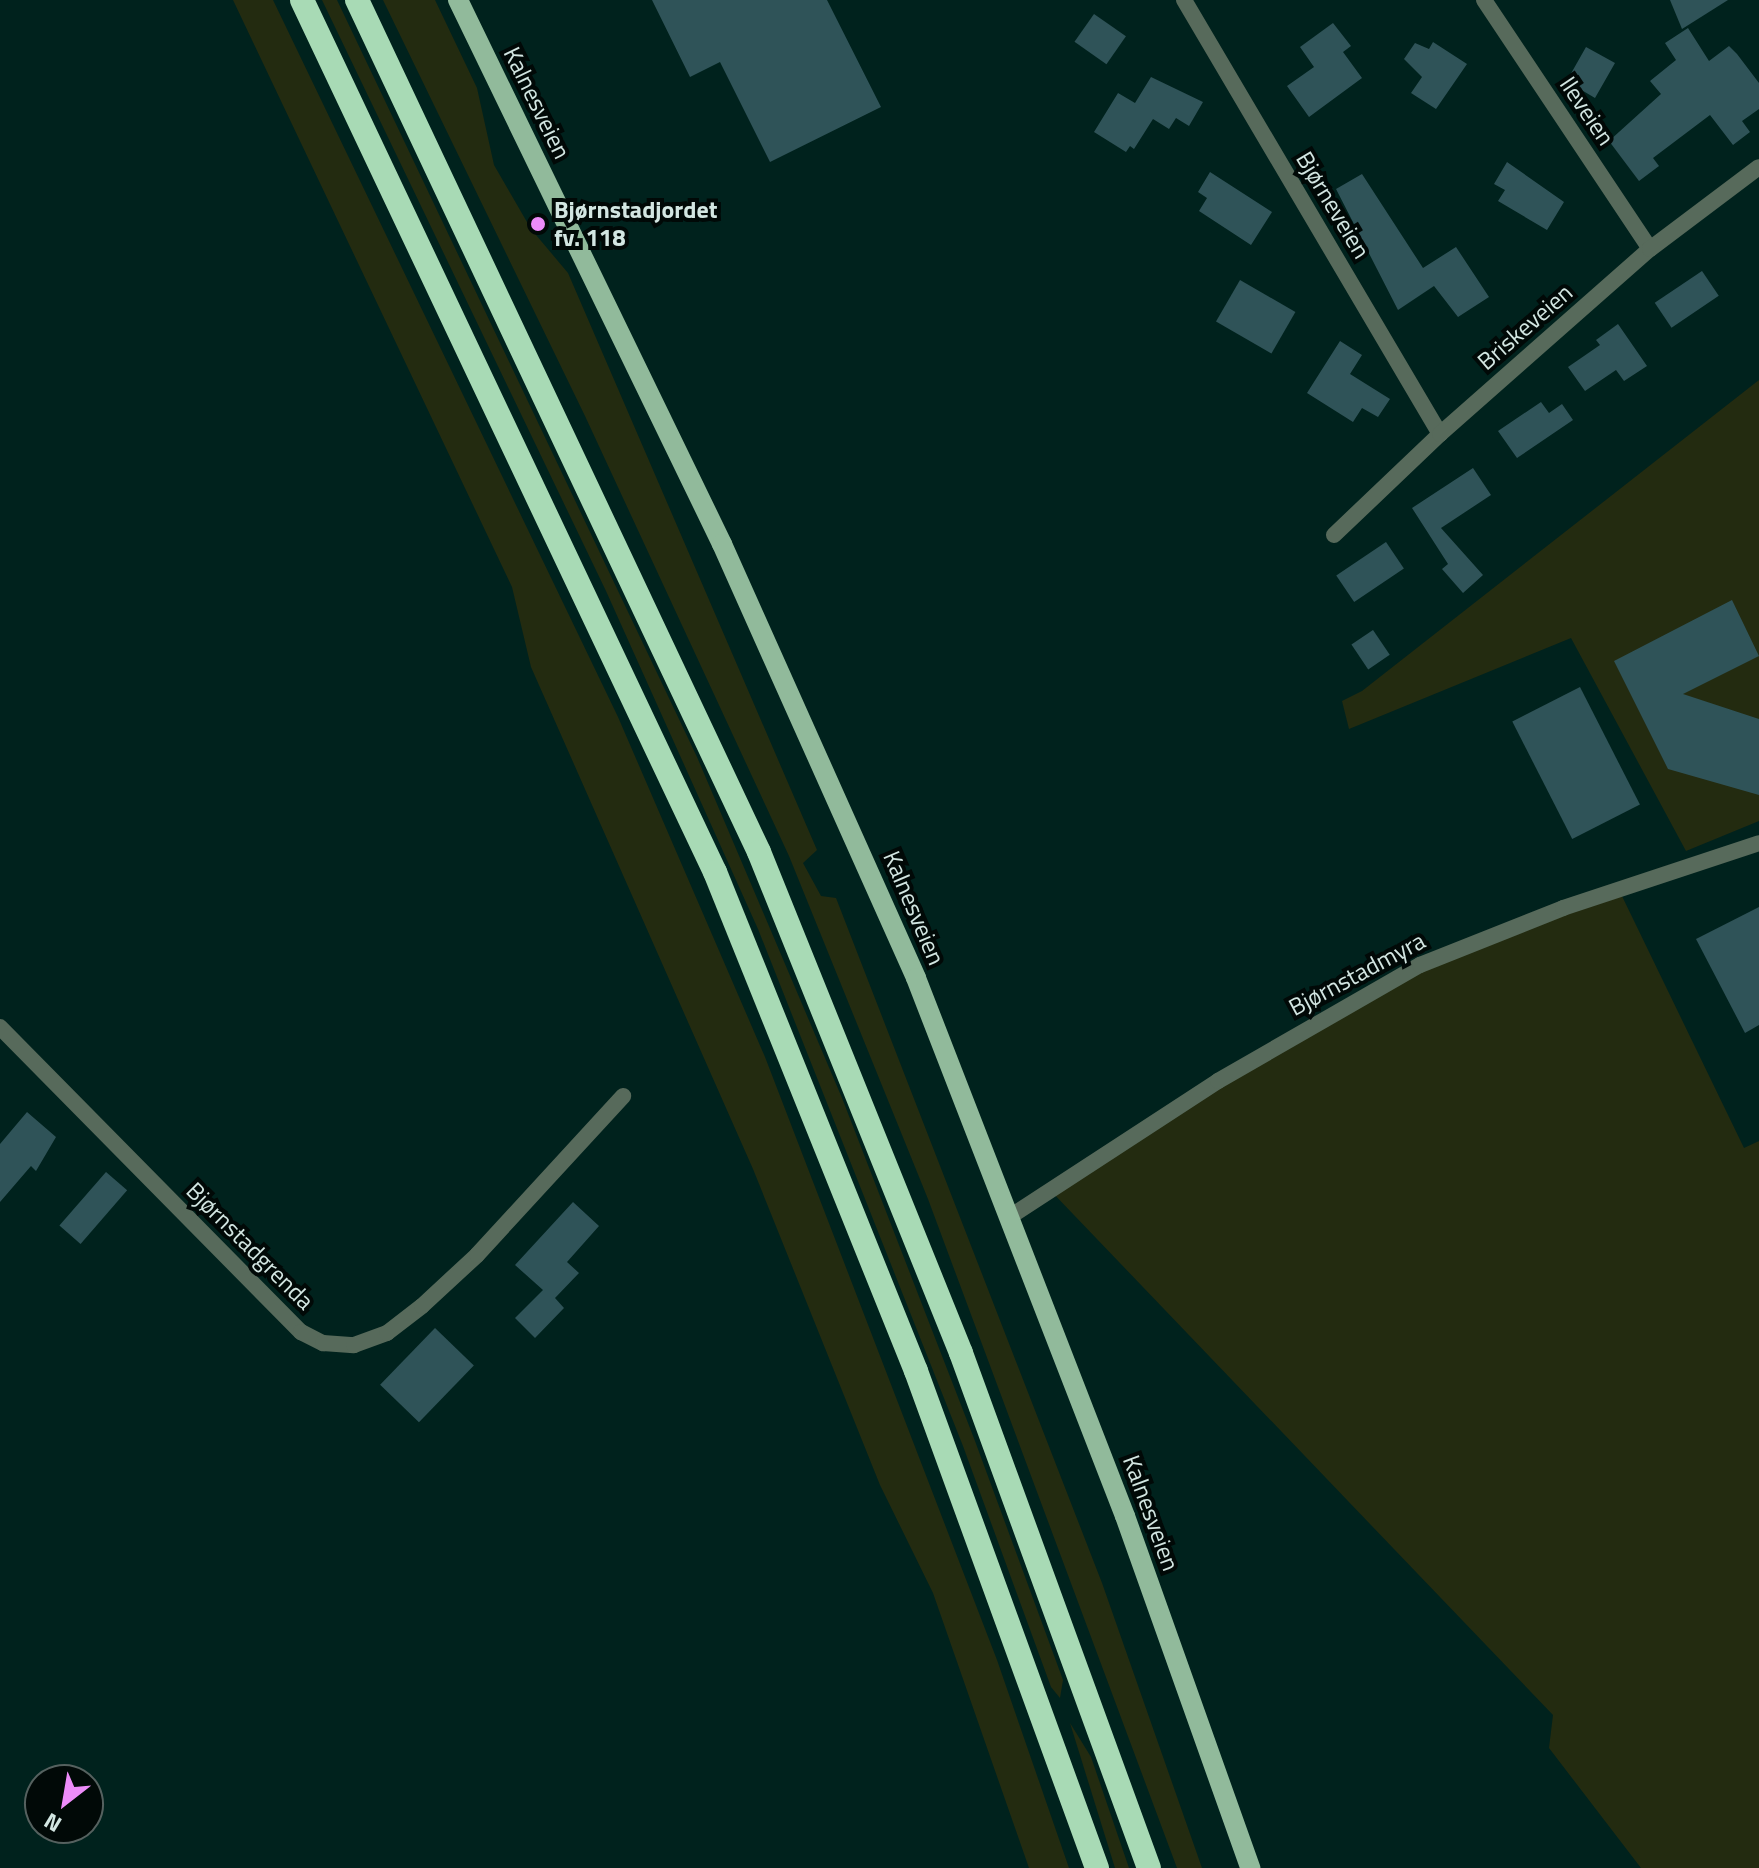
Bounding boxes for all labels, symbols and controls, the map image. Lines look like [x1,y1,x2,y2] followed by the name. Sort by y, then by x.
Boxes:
[498,42,576,164] street label: Kalnesveien
[1554,71,1620,151] street label: Ileveien
[1290,146,1376,264] street label: Bjørneveien
[554,196,717,252] place label: Bjørnstadjordet fv. 118
[529,215,547,233] marker: Bjørnstadjordet fv. 118
[1472,278,1578,376] street label: Briskeveien
[877,847,951,969] street label: Kalnesveien
[1284,926,1430,1022] street label: Bjørnstadmyra
[180,1176,320,1316] street label: Bjørnstadgrenda
[1117,1451,1185,1575] street label: Kalnesveien
[24,1764,104,1844] north arrow
[37,1804,68,1841] text: N

